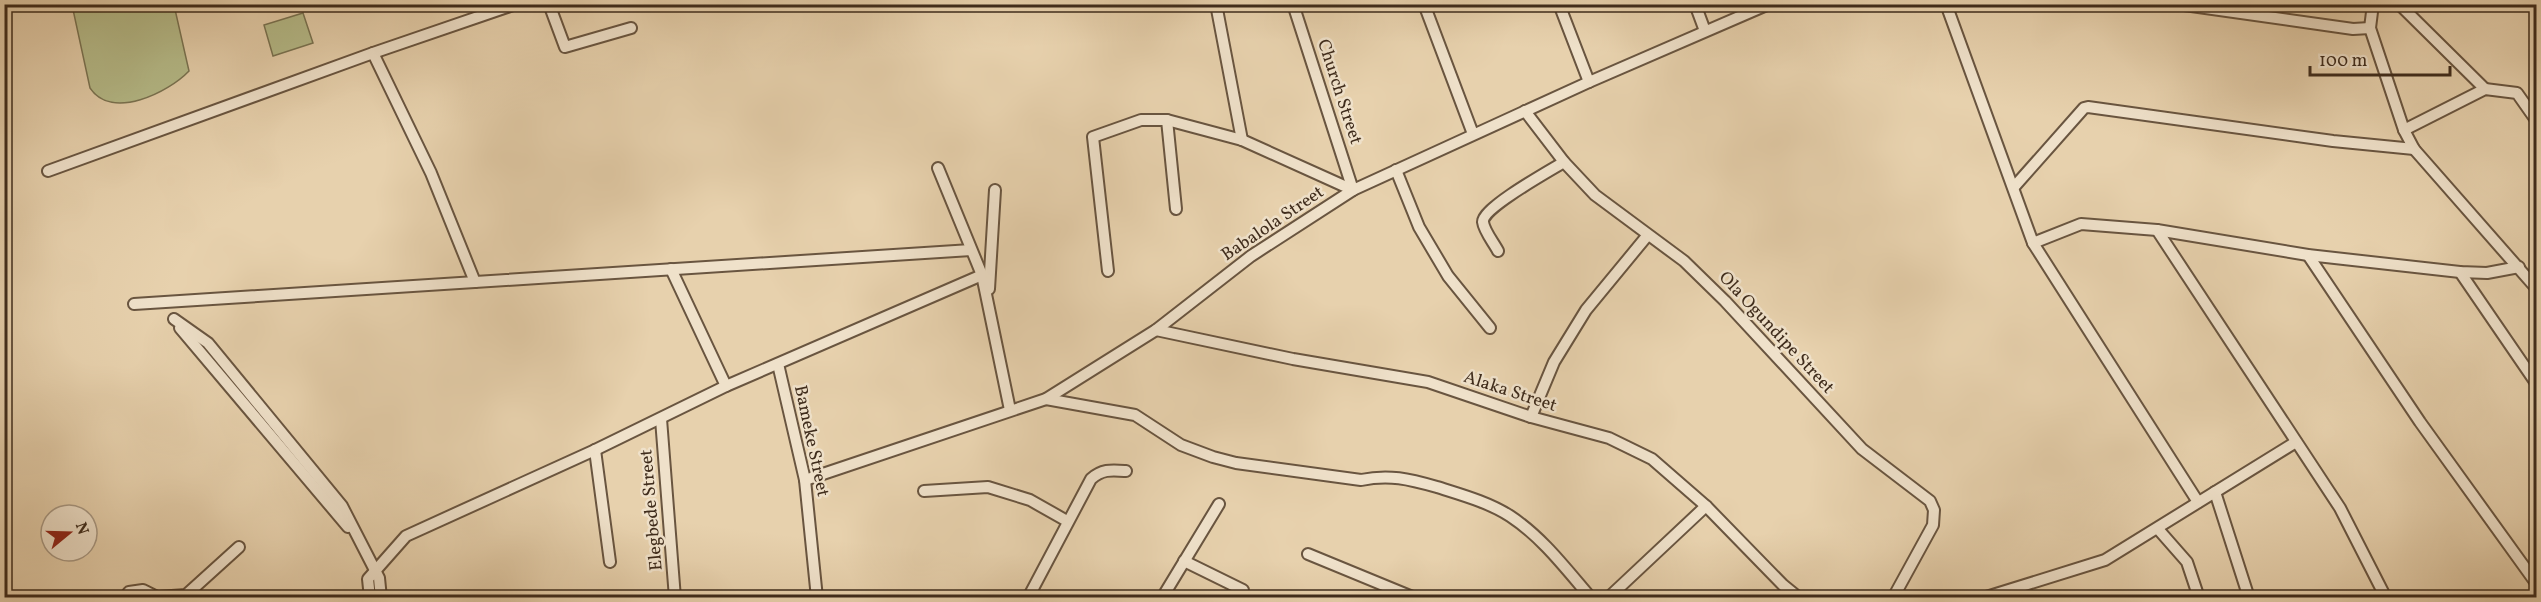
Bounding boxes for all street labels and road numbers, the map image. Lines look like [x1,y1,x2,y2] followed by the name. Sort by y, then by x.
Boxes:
[1310,36,1368,148] street label: Church Street
[1217,180,1329,268] street label: Babalola Street
[1712,266,1840,400] street label: Ola Ogundipe Street
[1460,365,1560,419] street label: Alaka Street
[787,383,835,499] street label: Bameke Street
[634,448,670,572] street label: Elegbede Street

